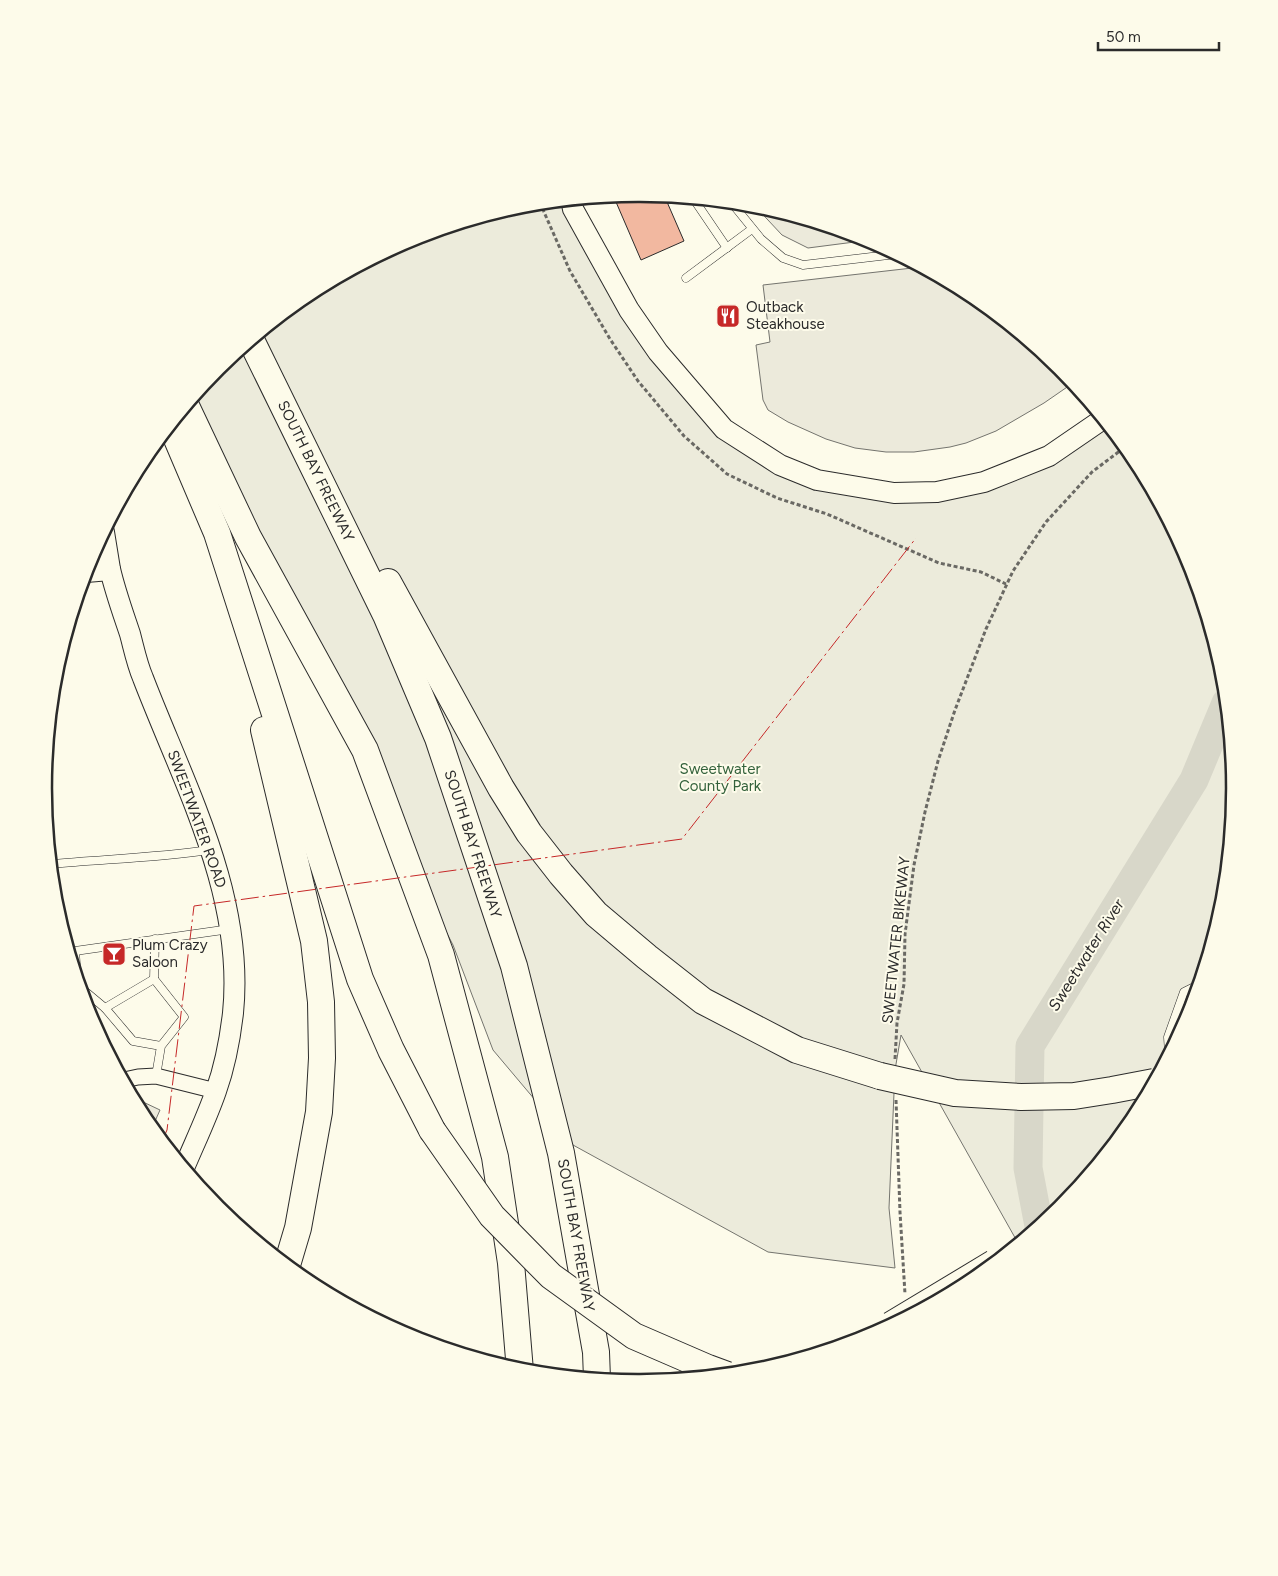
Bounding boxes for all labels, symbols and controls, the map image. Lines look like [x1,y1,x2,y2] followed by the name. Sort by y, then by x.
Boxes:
[1098,20,1219,52] scale bar
[1106,28,1141,46] text: 50 m
[746,298,825,333] place label: Outback Steakhouse
[715,303,741,329] restaurant icon: Outback Steakhouse
[274,398,358,544] street label: SOUTH BAY FREEWAY
[164,748,230,890] street label: SWEETWATER ROAD
[679,760,762,795] park label: Sweetwater County Park
[441,768,505,920] street label: SOUTH BAY FREEWAY
[878,856,914,1024] street label: SWEETWATER BIKEWAY
[1044,895,1128,1014] water label: Sweetwater River
[132,936,208,971] place label: Plum Crazy Saloon
[101,941,127,967] bar icon: Plum Crazy Saloon
[554,1157,598,1313] street label: SOUTH BAY FREEWAY

